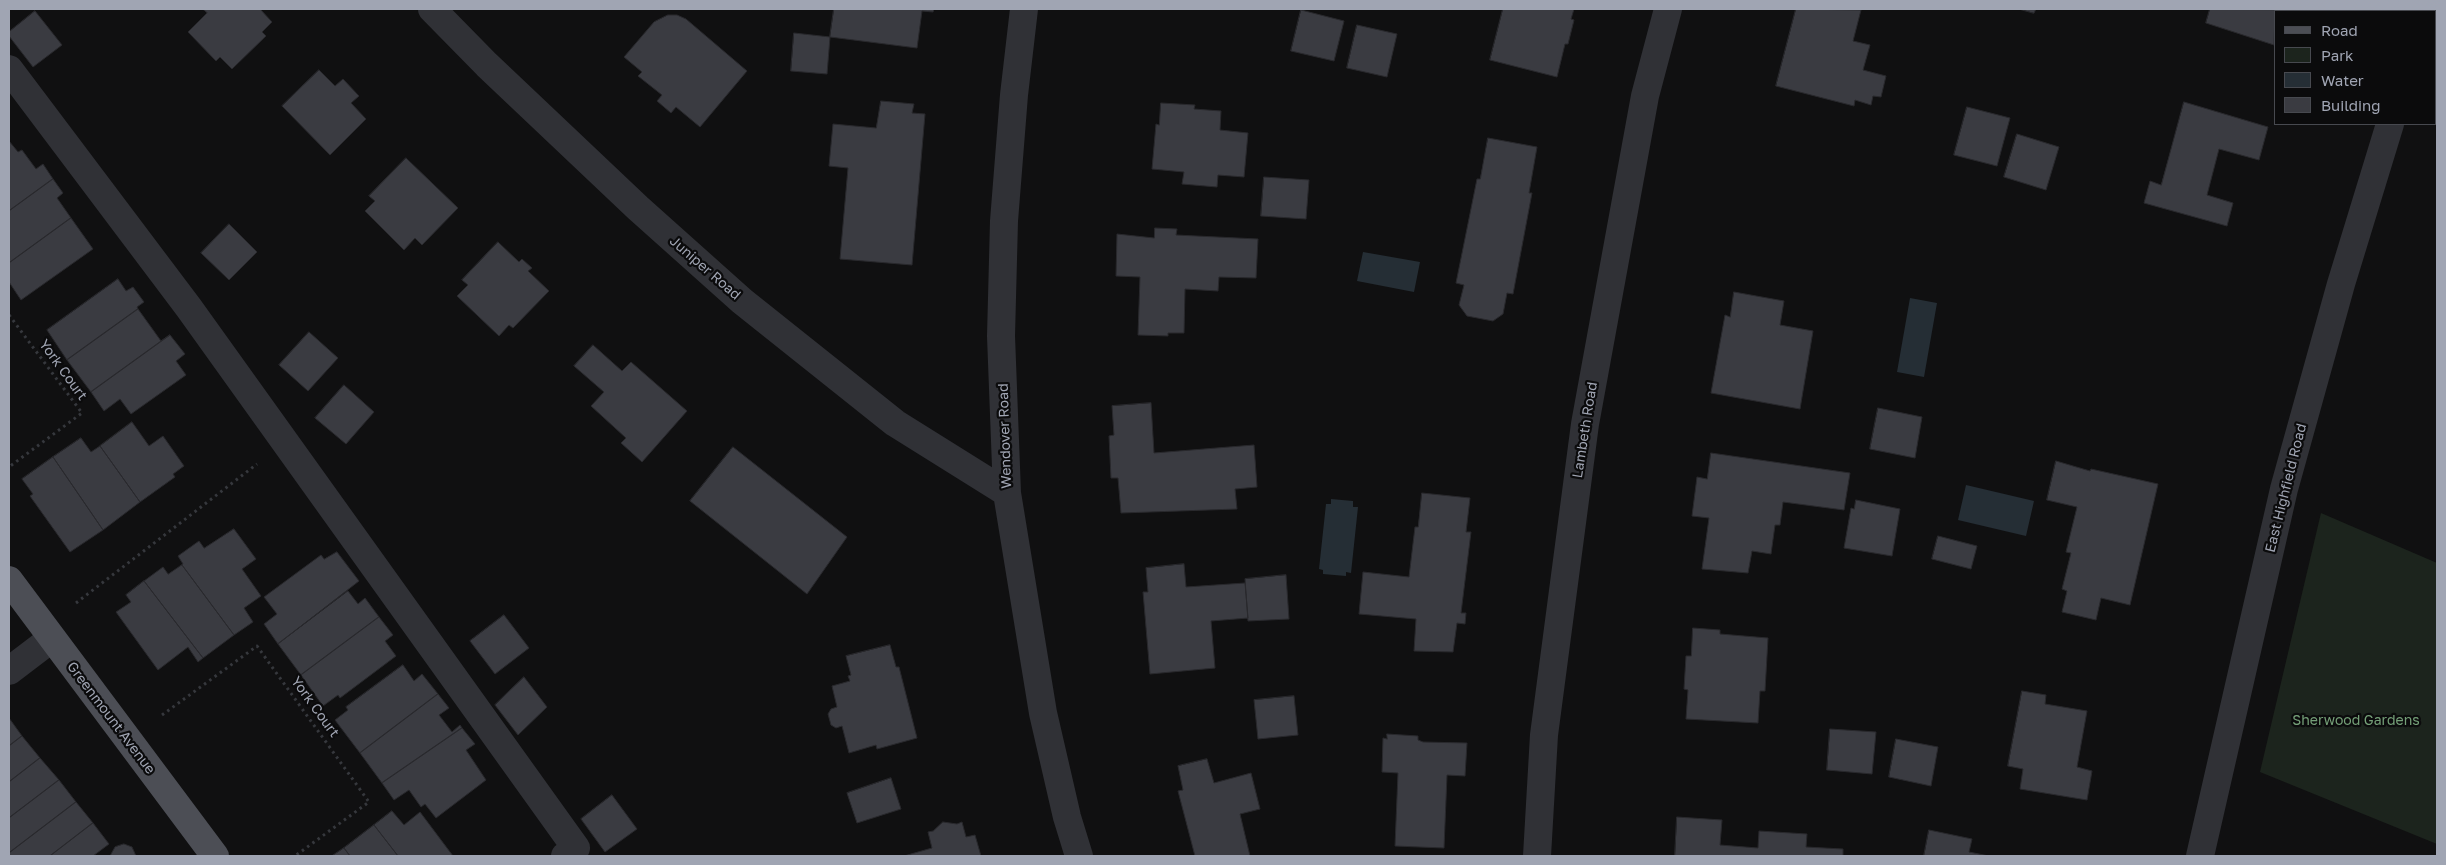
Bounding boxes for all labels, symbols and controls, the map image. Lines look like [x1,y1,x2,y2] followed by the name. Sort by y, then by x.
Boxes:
[2274,10,2436,125] legend
[2321,21,2358,39] text: Road
[2321,46,2353,64] text: Park
[2321,71,2364,89] text: Water
[2321,96,2381,114] text: Building
[666,233,744,303] street label: Juniper Road
[35,336,91,404] street label: York Court
[1569,381,1601,479] street label: Lambeth Road
[995,383,1015,489] street label: Wendover Road
[2262,422,2310,554] street label: East Highfield Road
[63,659,159,777] street label: Greenmount Avenue
[287,673,343,741] street label: York Court
[2292,713,2420,729] park label: Sherwood Gardens

